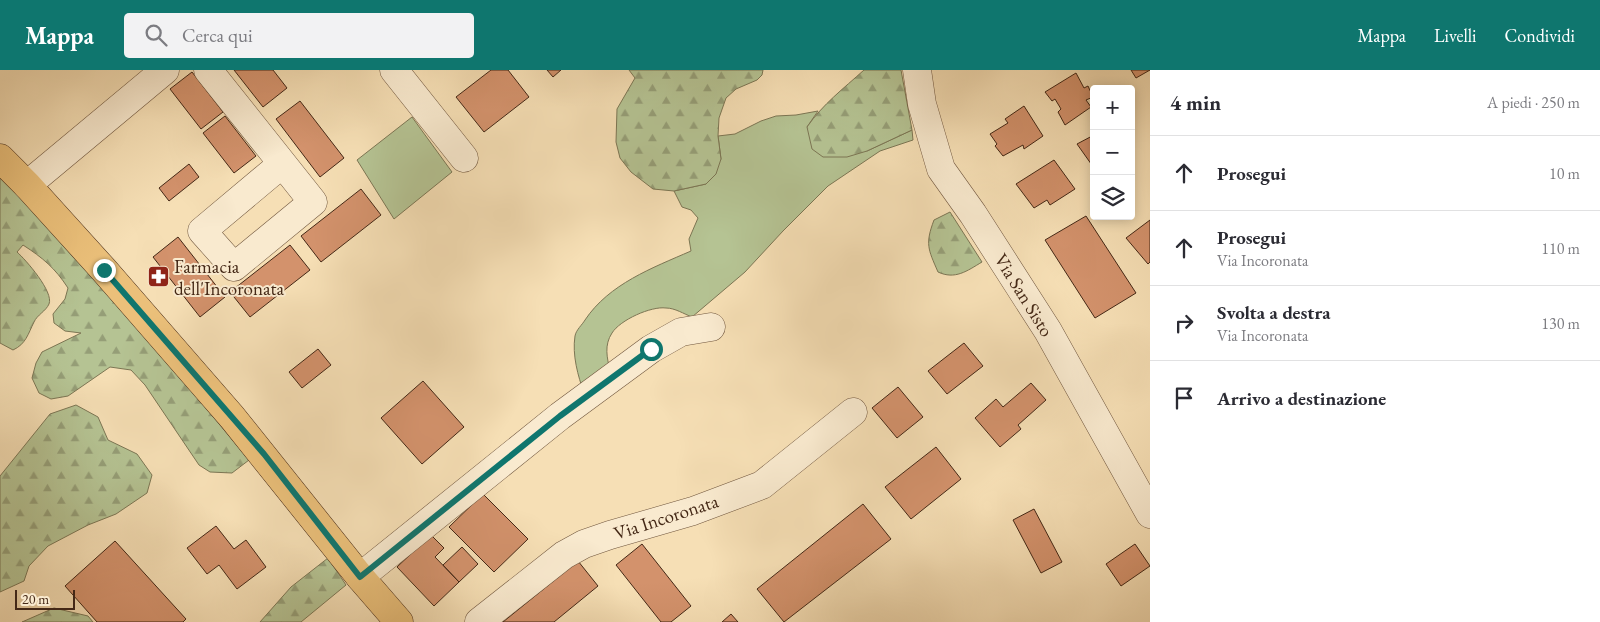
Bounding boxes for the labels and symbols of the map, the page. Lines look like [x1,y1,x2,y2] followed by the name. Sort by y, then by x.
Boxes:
[989,249,1059,341] street label: Via San Sisto
[174,254,285,301] place label: Farmacia dell'Incoronata
[93,259,116,282] route end
[146,265,170,289] pharmacy icon: Farmacia dell'Incoronata
[640,338,663,361] route start
[610,488,722,546] street label: Via Incoronata
[15,587,75,610] scale bar

